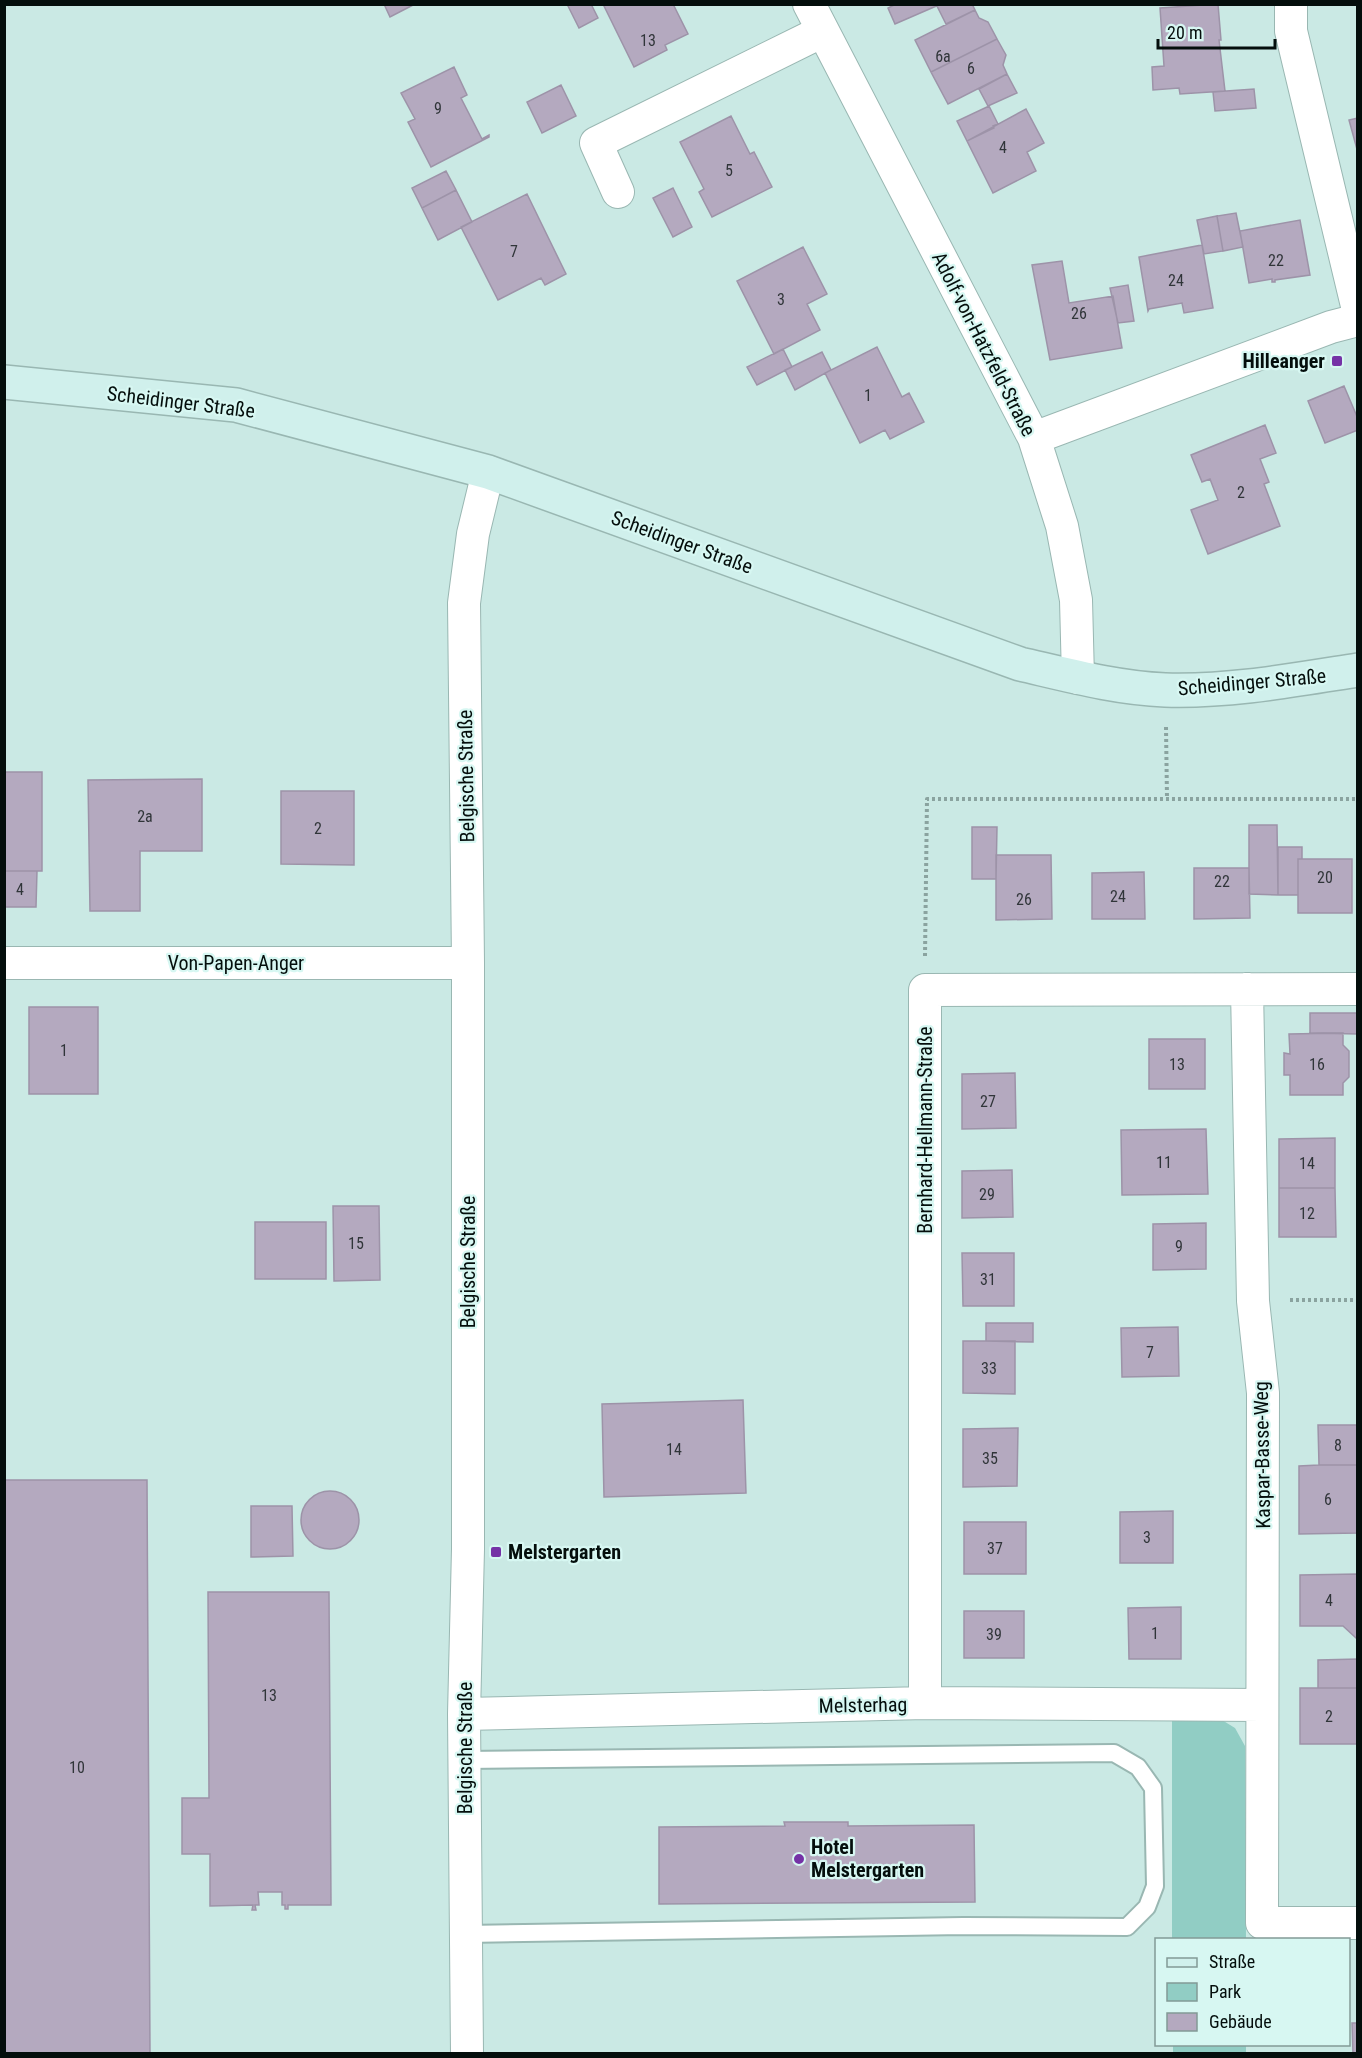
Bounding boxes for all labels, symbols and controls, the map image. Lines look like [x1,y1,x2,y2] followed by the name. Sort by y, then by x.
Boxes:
[1158,12,1275,50] scale bar
[1167,22,1202,43] text: 20 m
[640,31,656,50] house number: 13
[935,47,951,66] house number: 6a
[967,59,975,78] house number: 6
[434,99,442,118] house number: 9
[999,138,1007,157] house number: 4
[725,161,733,180] house number: 5
[510,242,518,261] house number: 7
[927,248,1041,440] street label: Adolf-von-Hatzfeld-Straße
[1268,251,1284,270] house number: 22
[1168,271,1184,290] house number: 24
[777,290,785,309] house number: 3
[1071,304,1087,323] house number: 26
[1243,349,1325,373] place label: Hilleanger
[1330,354,1344,368] marker: Hilleanger
[106,381,256,423] street label: Scheidinger Straße
[864,386,872,405] house number: 1
[1237,483,1245,502] house number: 2
[608,505,756,579] street label: Scheidinger Straße
[1177,664,1327,700] street label: Scheidinger Straße
[453,709,479,843] street label: Belgische Straße
[137,807,153,826] house number: 2a
[314,819,322,838] house number: 2
[1317,868,1333,887] house number: 20
[1214,872,1230,891] house number: 22
[16,880,24,899] house number: 4
[1110,887,1126,906] house number: 24
[1016,890,1032,909] house number: 26
[168,951,304,975] street label: Von-Papen-Anger
[913,1026,937,1234] street label: Bernhard-Hellmann-Straße
[60,1041,68,1060] house number: 1
[1169,1055,1185,1074] house number: 13
[1309,1055,1325,1074] house number: 16
[980,1092,996,1111] house number: 27
[1156,1153,1172,1172] house number: 11
[1299,1154,1315,1173] house number: 14
[979,1185,995,1204] house number: 29
[456,1196,480,1328] street label: Belgische Straße
[1299,1204,1315,1223] house number: 12
[348,1234,364,1253] house number: 15
[1175,1237,1183,1256] house number: 9
[980,1270,996,1289] house number: 31
[1146,1343,1154,1362] house number: 7
[981,1359,997,1378] house number: 33
[1249,1381,1275,1529] street label: Kaspar-Basse-Weg
[1334,1436,1342,1455] house number: 8
[666,1440,682,1459] house number: 14
[982,1449,998,1468] house number: 35
[1324,1490,1332,1509] house number: 6
[1143,1528,1151,1547] house number: 3
[987,1539,1003,1558] house number: 37
[508,1540,621,1564] place label: Melstergarten
[489,1545,503,1559] marker: Melstergarten
[1325,1591,1333,1610] house number: 4
[1151,1624,1159,1643] house number: 1
[986,1625,1002,1644] house number: 39
[453,1682,477,1814] street label: Belgische Straße
[261,1686,277,1705] house number: 13
[818,1692,908,1718] street label: Melsterhag
[1325,1707,1333,1726] house number: 2
[69,1758,85,1777] house number: 10
[811,1835,924,1882] place label: Hotel Melstergarten
[792,1852,806,1866] marker: Hotel Melstergarten
[1155,1938,1350,2046] legend
[1209,1951,1255,1972] text: Straße
[1209,1981,1241,2002] text: Park
[1209,2011,1272,2032] text: Gebäude

